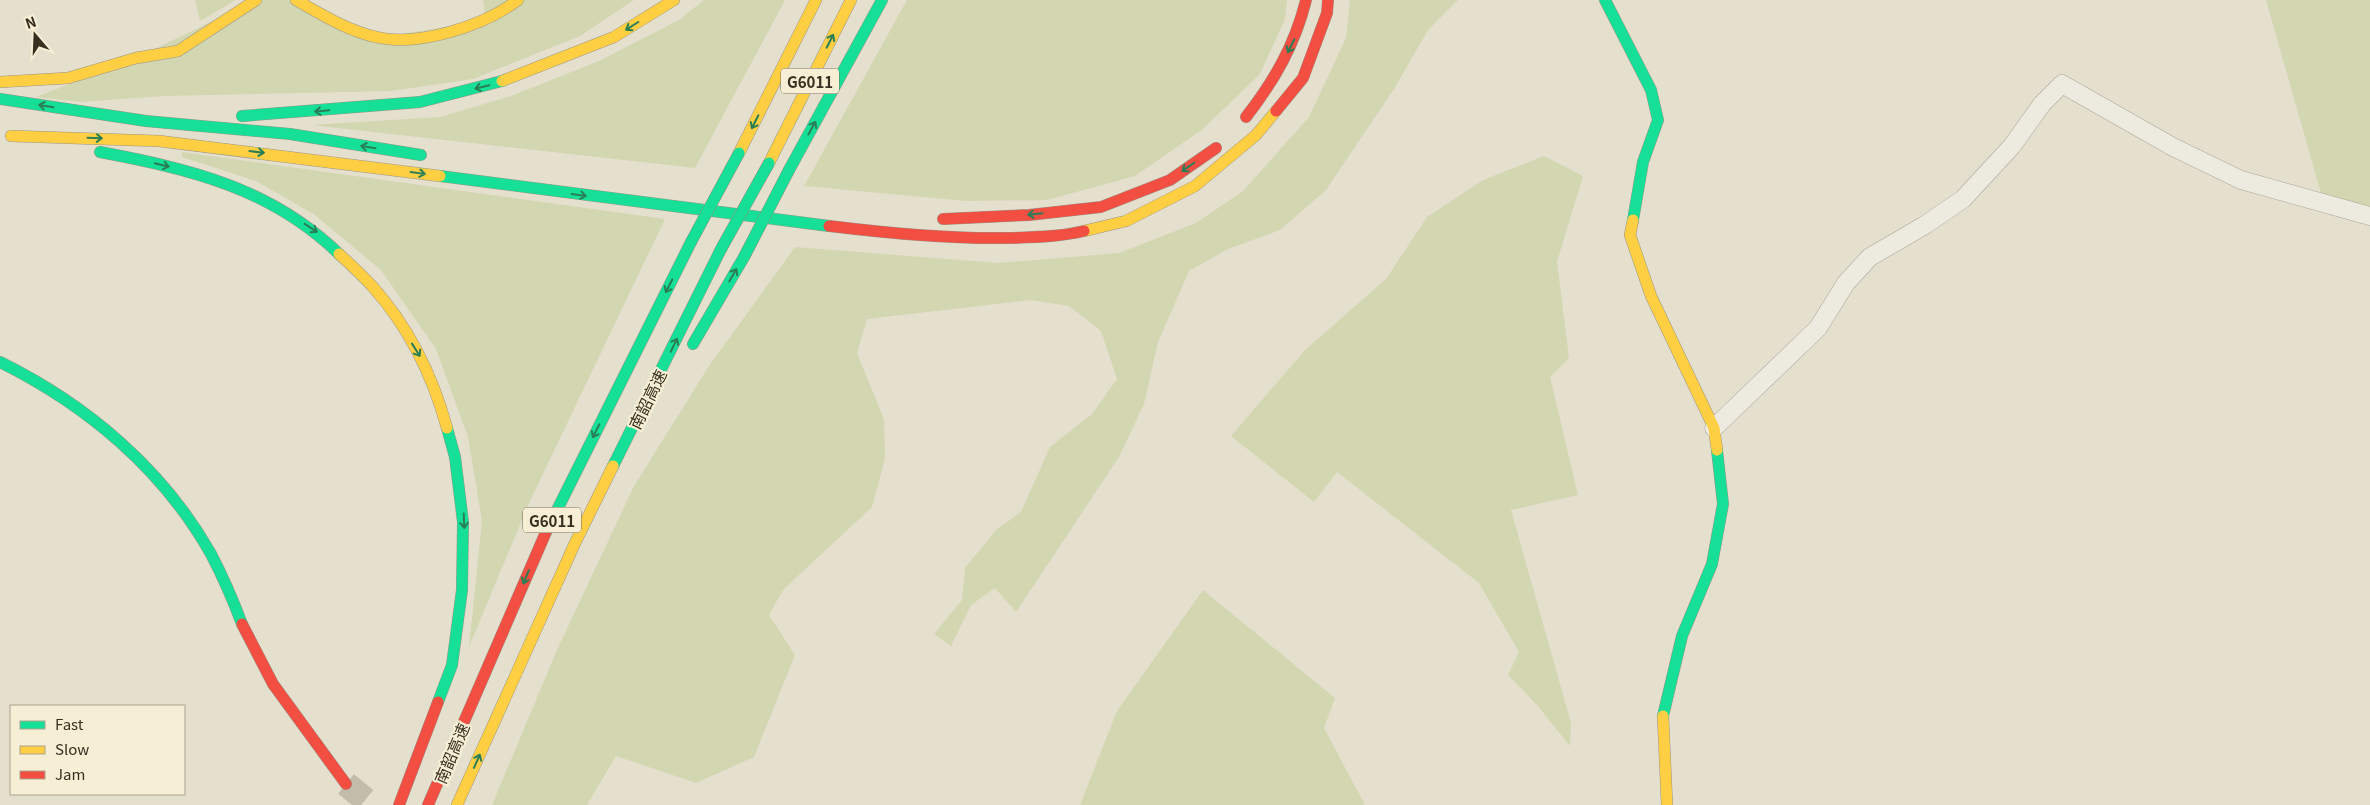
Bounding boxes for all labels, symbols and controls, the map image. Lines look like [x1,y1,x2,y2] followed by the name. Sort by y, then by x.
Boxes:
[10,10,60,60] north arrow
[22,11,39,33] text: N
[626,21,640,31] one-way arrow
[826,34,835,49] one-way arrow
[1286,38,1295,53] one-way arrow
[781,68,839,94] road number: G6011
[475,83,491,92] one-way arrow
[38,100,54,110] one-way arrow
[314,106,330,115] one-way arrow
[750,114,759,129] one-way arrow
[807,120,817,135] one-way arrow
[87,134,103,143] one-way arrow
[360,141,376,151] one-way arrow
[249,147,265,157] one-way arrow
[154,161,170,171] one-way arrow
[1182,162,1195,173] one-way arrow
[410,168,426,178] one-way arrow
[571,191,587,201] one-way arrow
[1027,209,1043,219] one-way arrow
[303,223,317,233] one-way arrow
[728,267,738,282] one-way arrow
[664,278,674,293] one-way arrow
[669,338,679,353] one-way arrow
[411,342,421,356] one-way arrow
[622,365,672,433] street label: 南韶高速
[591,423,600,438] one-way arrow
[523,508,581,532] road number: G6011
[460,513,469,529] one-way arrow
[520,569,530,584] one-way arrow
[10,705,185,795] legend
[55,713,84,734] text: Fast
[427,719,475,787] street label: 南韶高速
[55,738,89,759] text: Slow
[473,754,482,769] one-way arrow
[55,763,85,784] text: Jam

